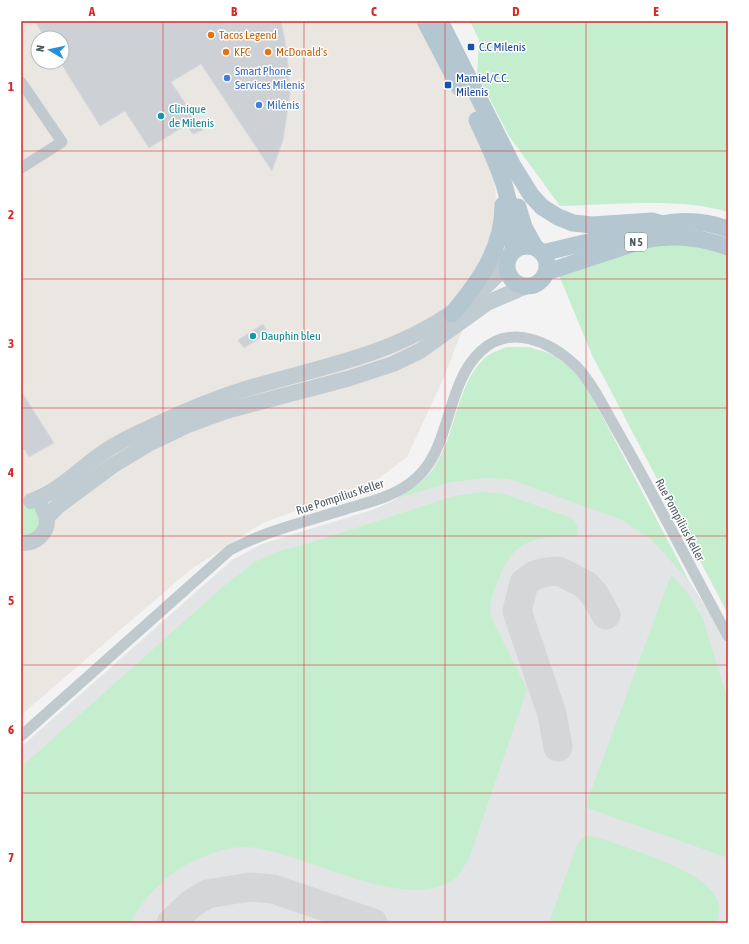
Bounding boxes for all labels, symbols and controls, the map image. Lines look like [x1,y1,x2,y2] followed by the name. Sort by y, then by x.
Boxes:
[88,4,96,19] text: A
[231,4,238,19] text: B
[371,4,377,19] text: C
[512,4,520,19] text: D
[653,4,659,19] text: E
[219,28,277,42] place label: Tacos Legend
[30,30,70,70] north arrow
[206,30,216,40] marker: Tacos Legend
[479,40,526,54] place label: C.C Milenis
[466,42,476,52] marker: C.C Milenis
[34,44,47,53] text: N
[234,45,251,59] place label: KFC
[276,45,327,59] place label: McDonald's
[221,47,231,57] marker: KFC
[263,47,273,57] marker: McDonald's
[235,64,305,92] place label: Smart Phone Services Milenis
[456,71,509,99] place label: Mamiel/C.C. Milenis
[222,73,232,83] marker: Smart Phone Services Milenis
[8,79,14,94] text: 1
[443,80,453,90] marker: Mamiel/C.C. Milenis
[267,98,299,112] place label: Milénis
[254,100,264,110] marker: Milénis
[169,102,214,130] place label: Clinique de Milenis
[156,111,166,121] marker: Clinique de Milenis
[8,207,14,222] text: 2
[625,233,647,251] road number: N 5
[261,329,321,343] place label: Dauphin bleu
[248,331,258,341] marker: Dauphin bleu
[8,336,14,351] text: 3
[7,465,14,480] text: 4
[294,476,386,518] street label: Rue Pompilius Keller
[652,476,708,564] street label: Rue Pompilius Keller
[8,593,14,608] text: 5
[8,722,14,737] text: 6
[8,850,14,865] text: 7

